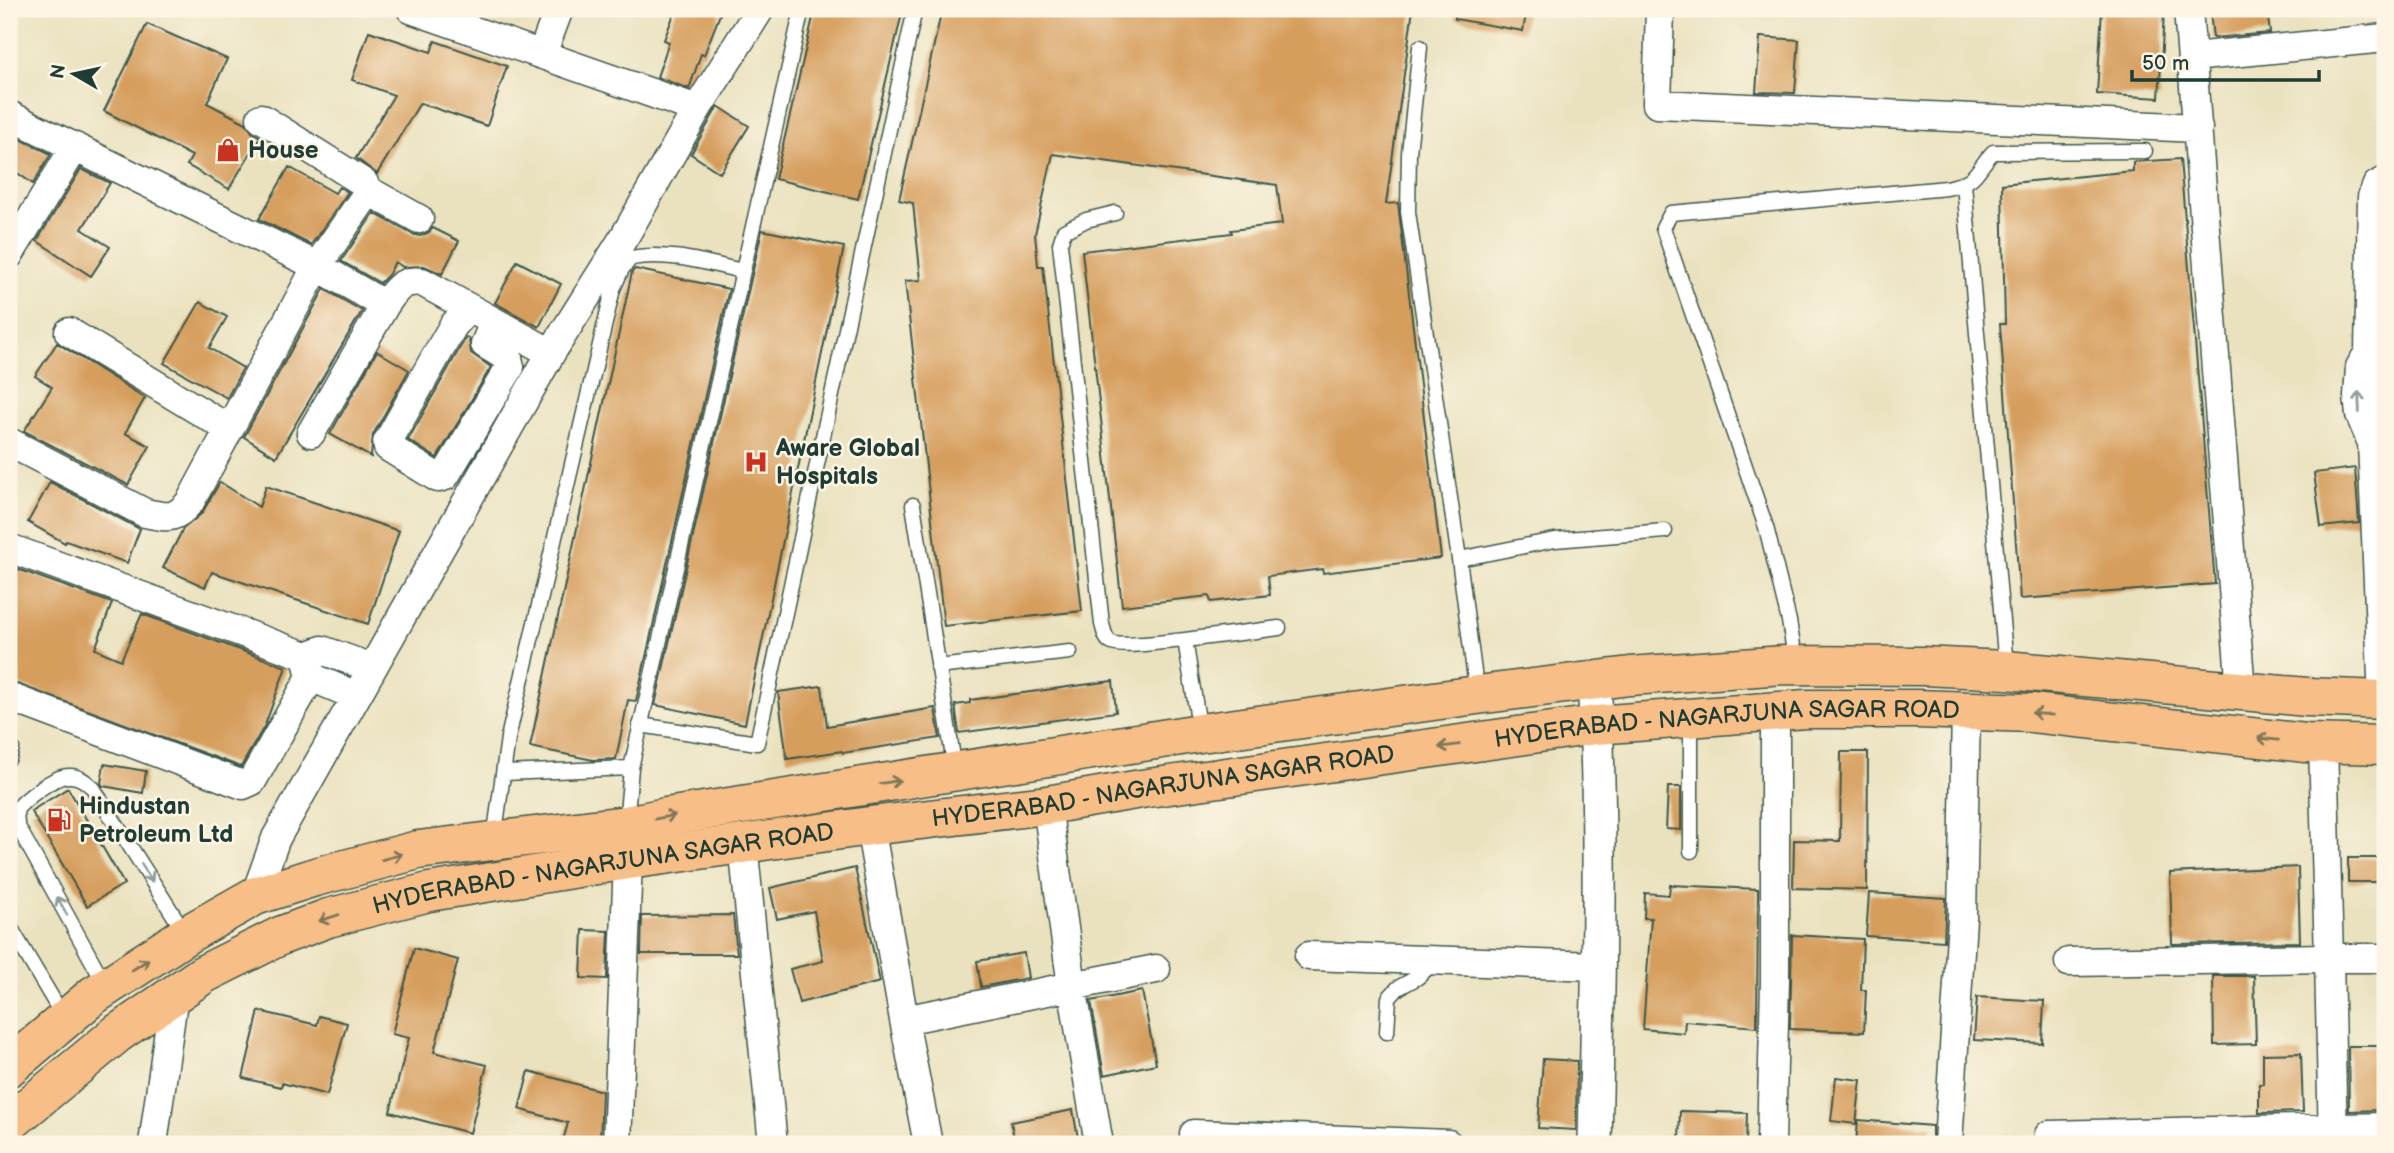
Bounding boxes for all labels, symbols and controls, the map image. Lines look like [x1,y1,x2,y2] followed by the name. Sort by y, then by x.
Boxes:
[38,38,108,108] north arrow
[2132,38,2319,82] scale bar
[2142,51,2189,76] text: 50 m
[46,63,71,80] text: N
[214,136,242,164] shop icon: House
[248,136,319,165] place label: House
[2353,390,2366,413] one-way arrow
[775,434,920,491] place label: Aware Global Hospitals
[742,448,770,476] hospital icon: Aware Global Hospitals
[1492,695,1960,754] street label: HYDERABAD - NAGARJUNA SAGAR ROAD
[2031,708,2054,721] one-way arrow
[2257,732,2280,745] one-way arrow
[1438,739,1461,752] one-way arrow
[930,740,1396,834] street label: HYDERABAD - NAGARJUNA SAGAR ROAD
[878,775,901,788] one-way arrow
[79,792,233,849] place label: Hindustan Petroleum Ltd
[45,806,73,834] fuel station icon: Hindustan Petroleum Ltd
[653,810,676,823] one-way arrow
[370,817,836,921] street label: HYDERABAD - NAGARJUNA SAGAR ROAD
[380,850,402,863] one-way arrow
[140,863,155,882] one-way arrow
[54,896,68,917] one-way arrow
[319,913,341,925] one-way arrow
[130,958,149,973] one-way arrow

